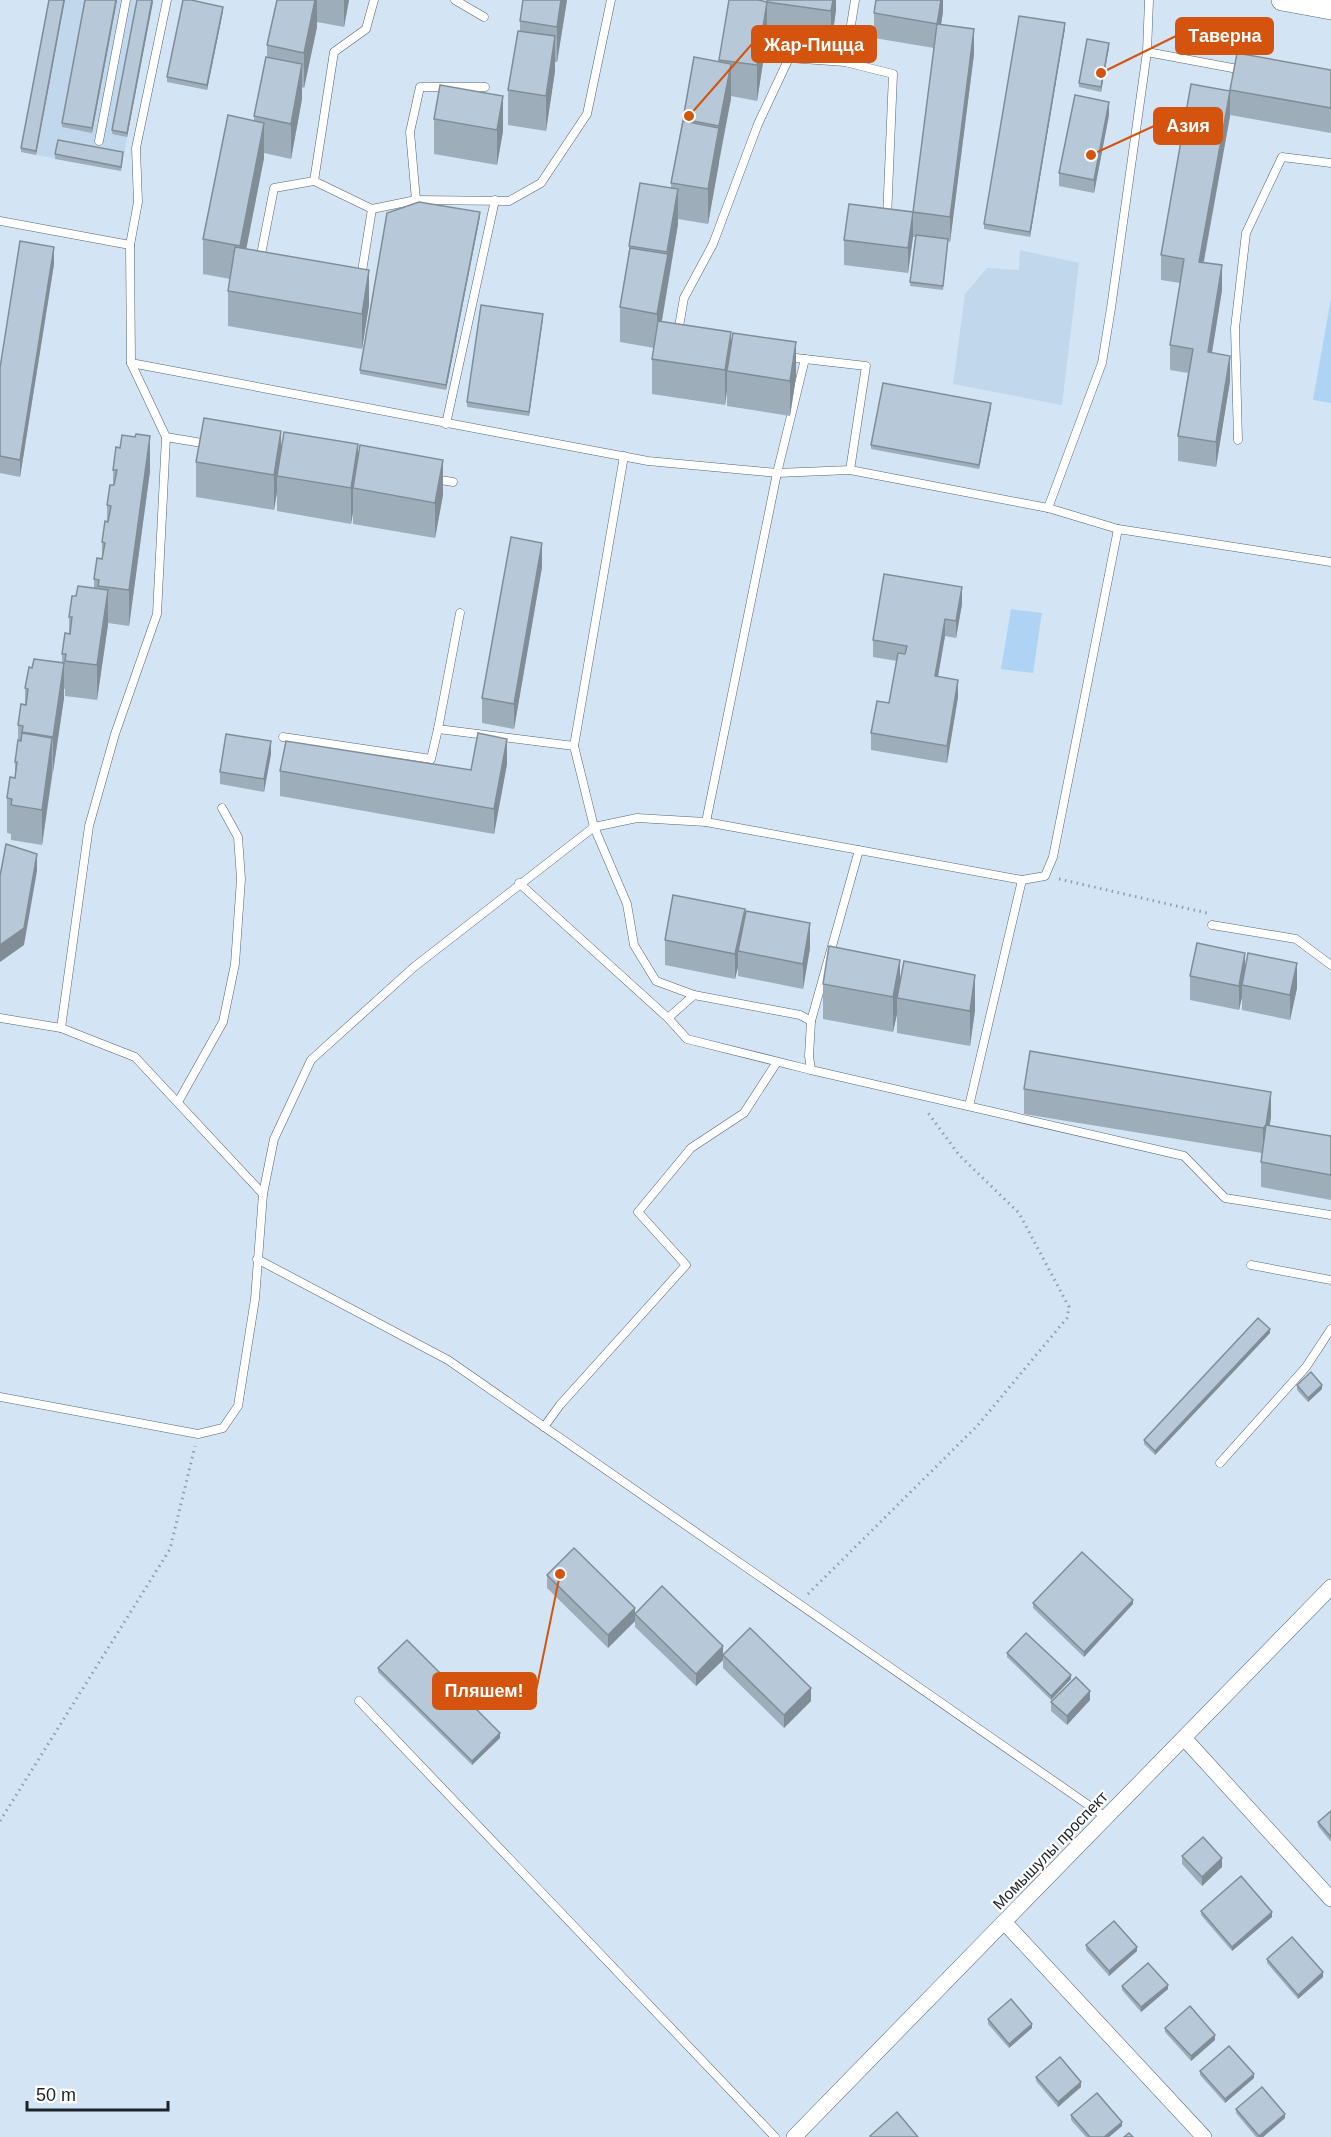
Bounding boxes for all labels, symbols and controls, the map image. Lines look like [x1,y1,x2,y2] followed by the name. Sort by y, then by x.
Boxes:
[1176,18,1273,54] callout: Таверна
[752,26,876,62] callout: Жар-Пицца
[1188,26,1263,46] text: Таверна
[763,35,865,55] text: Жар-Пицца
[1154,108,1222,144] callout: Азия
[1166,116,1210,136] text: Азия
[433,1673,536,1709] callout: Пляшем!
[445,1681,523,1701] text: Пляшем!
[990,1787,1112,1913] street label: Момышулы проспект
[27,2074,168,2112] scale bar
[36,2085,76,2105] text: 50 m

